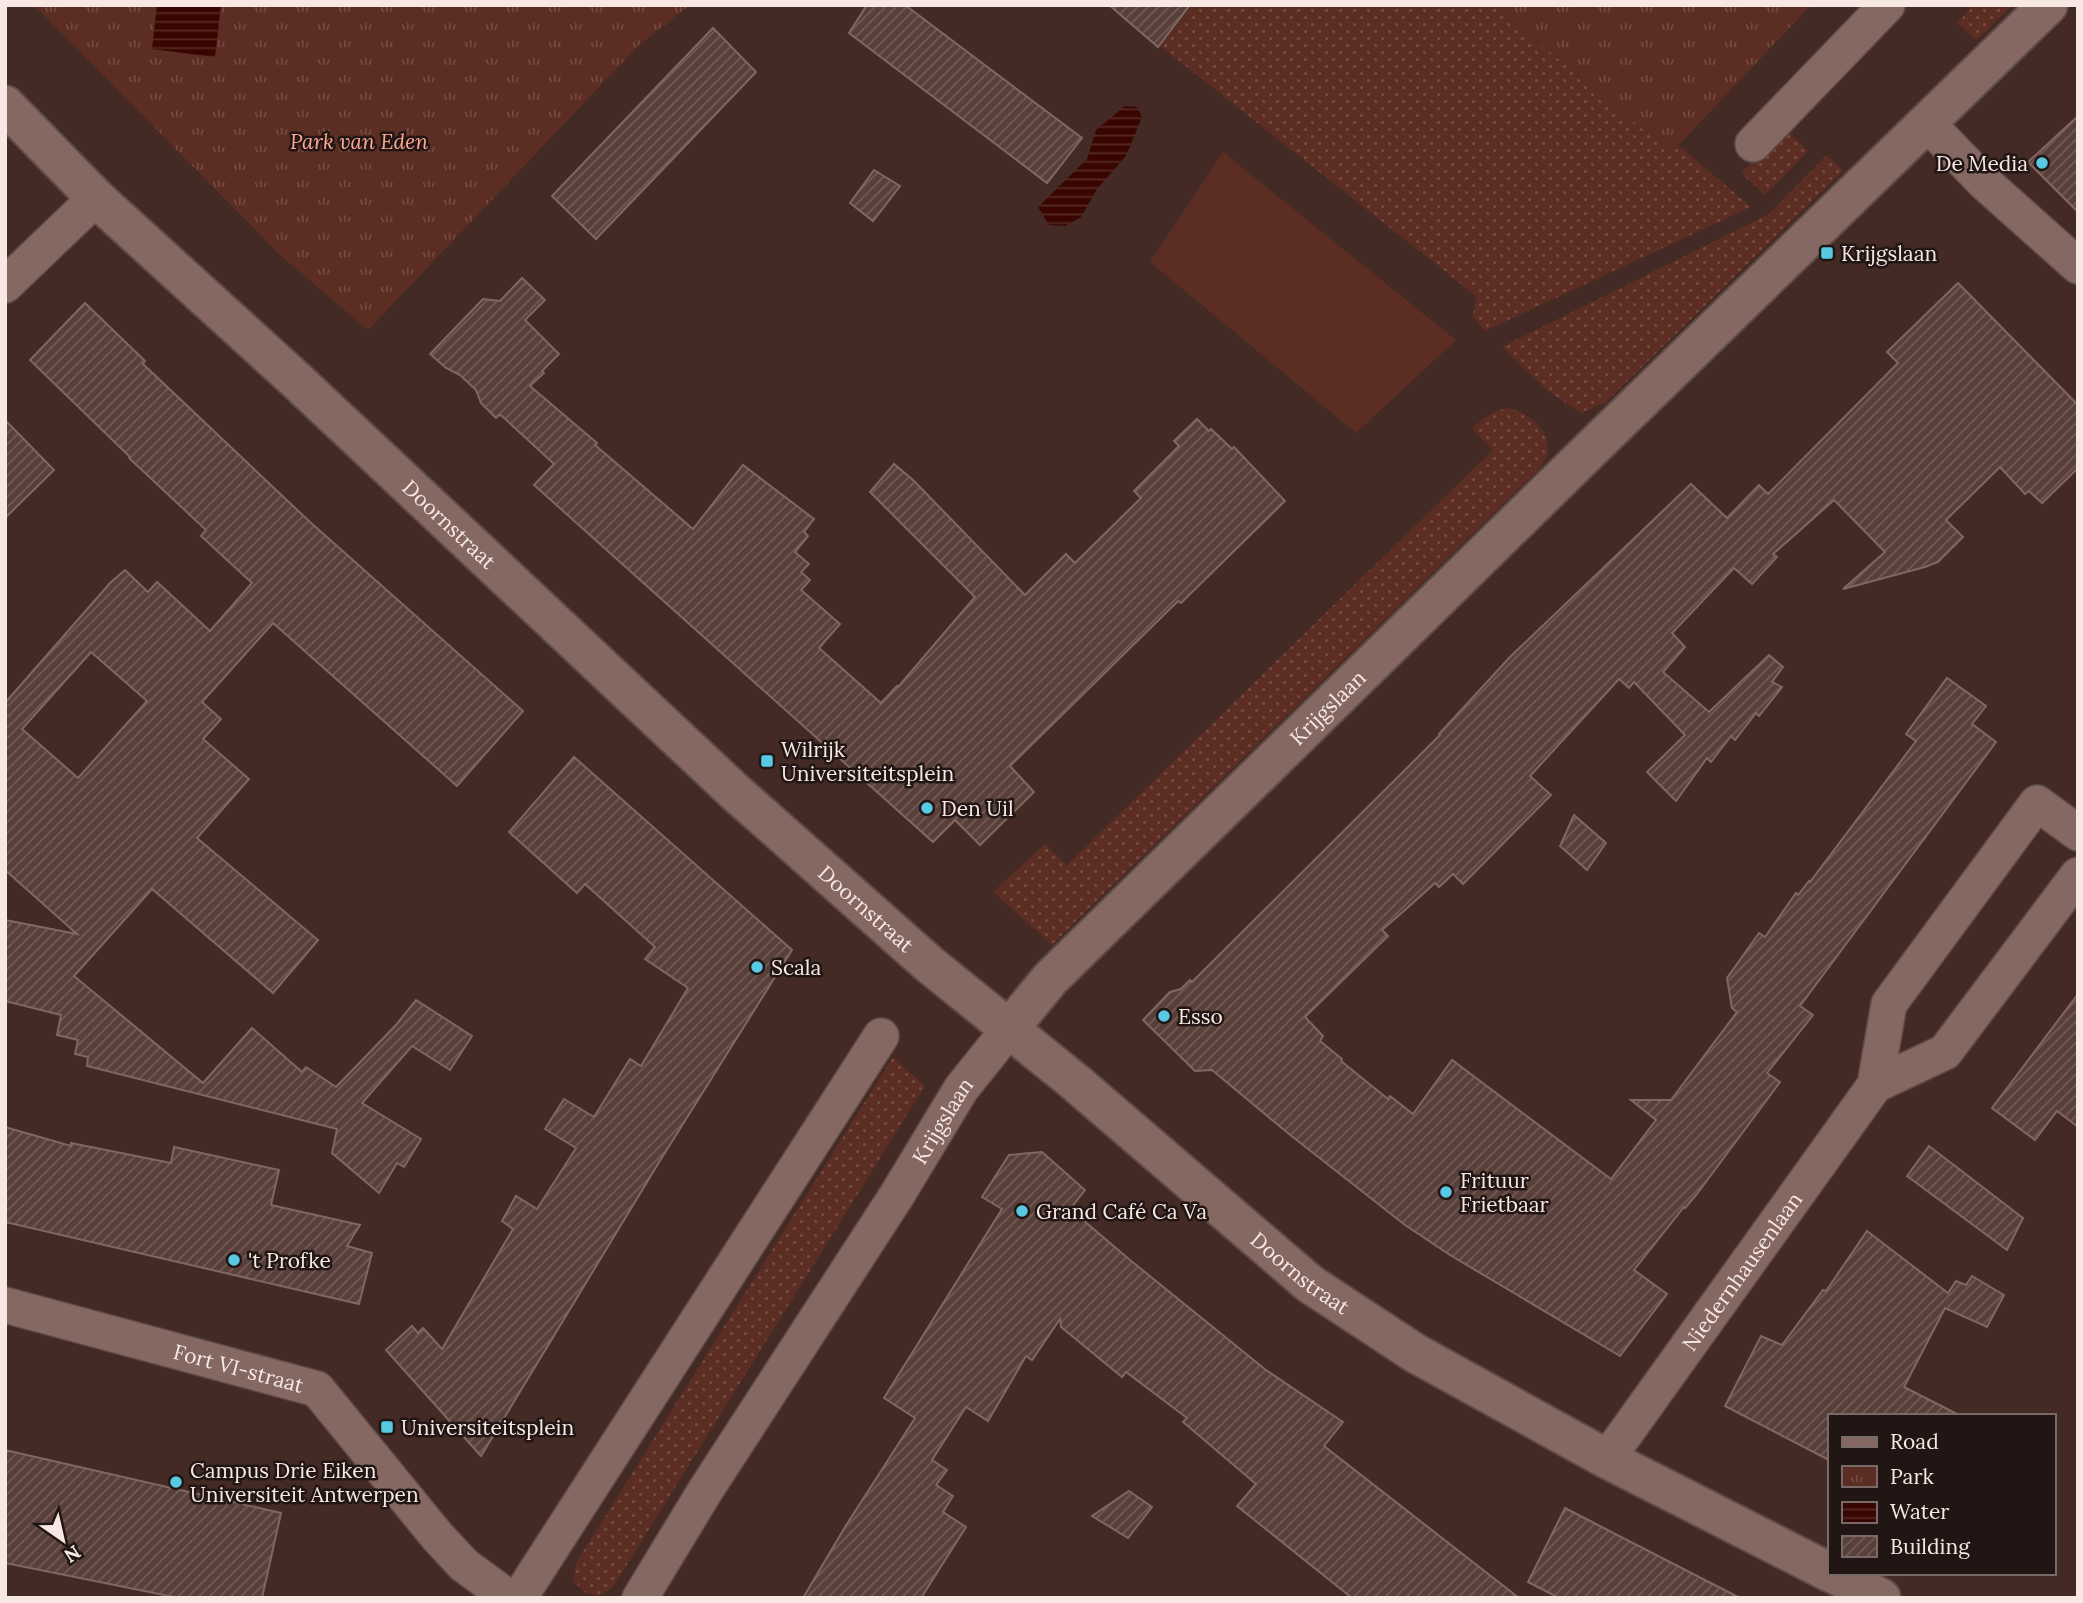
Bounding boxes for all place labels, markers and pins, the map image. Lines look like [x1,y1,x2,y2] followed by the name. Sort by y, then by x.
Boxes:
[1936,150,2028,177] place label: De Media
[2034,155,2050,171] marker: De Media
[1841,240,1938,267] place label: Krijgslaan
[1819,245,1835,261] marker: Krijgslaan
[781,736,955,787] place label: Wilrijk Universiteitsplein
[759,753,775,769] marker: Wilrijk Universiteitsplein
[941,795,1014,822] place label: Den Uil
[919,800,935,816] marker: Den Uil
[771,954,822,981] place label: Scala
[749,959,765,975] marker: Scala
[1178,1003,1223,1030] place label: Esso
[1156,1008,1172,1024] marker: Esso
[1460,1167,1549,1218] place label: Frituur Frietbaar
[1438,1184,1454,1200] marker: Frituur Frietbaar
[1036,1198,1207,1225] place label: Grand Café Ca Va
[1014,1203,1030,1219] marker: Grand Café Ca Va
[248,1247,331,1274] place label: 't Profke
[226,1252,242,1268] marker: 't Profke
[401,1414,575,1441] place label: Universiteitsplein
[379,1419,395,1435] marker: Universiteitsplein
[190,1457,419,1508] place label: Campus Drie Eiken Universiteit Antwerpen
[168,1474,184,1490] marker: Campus Drie Eiken Universiteit Antwerpen

